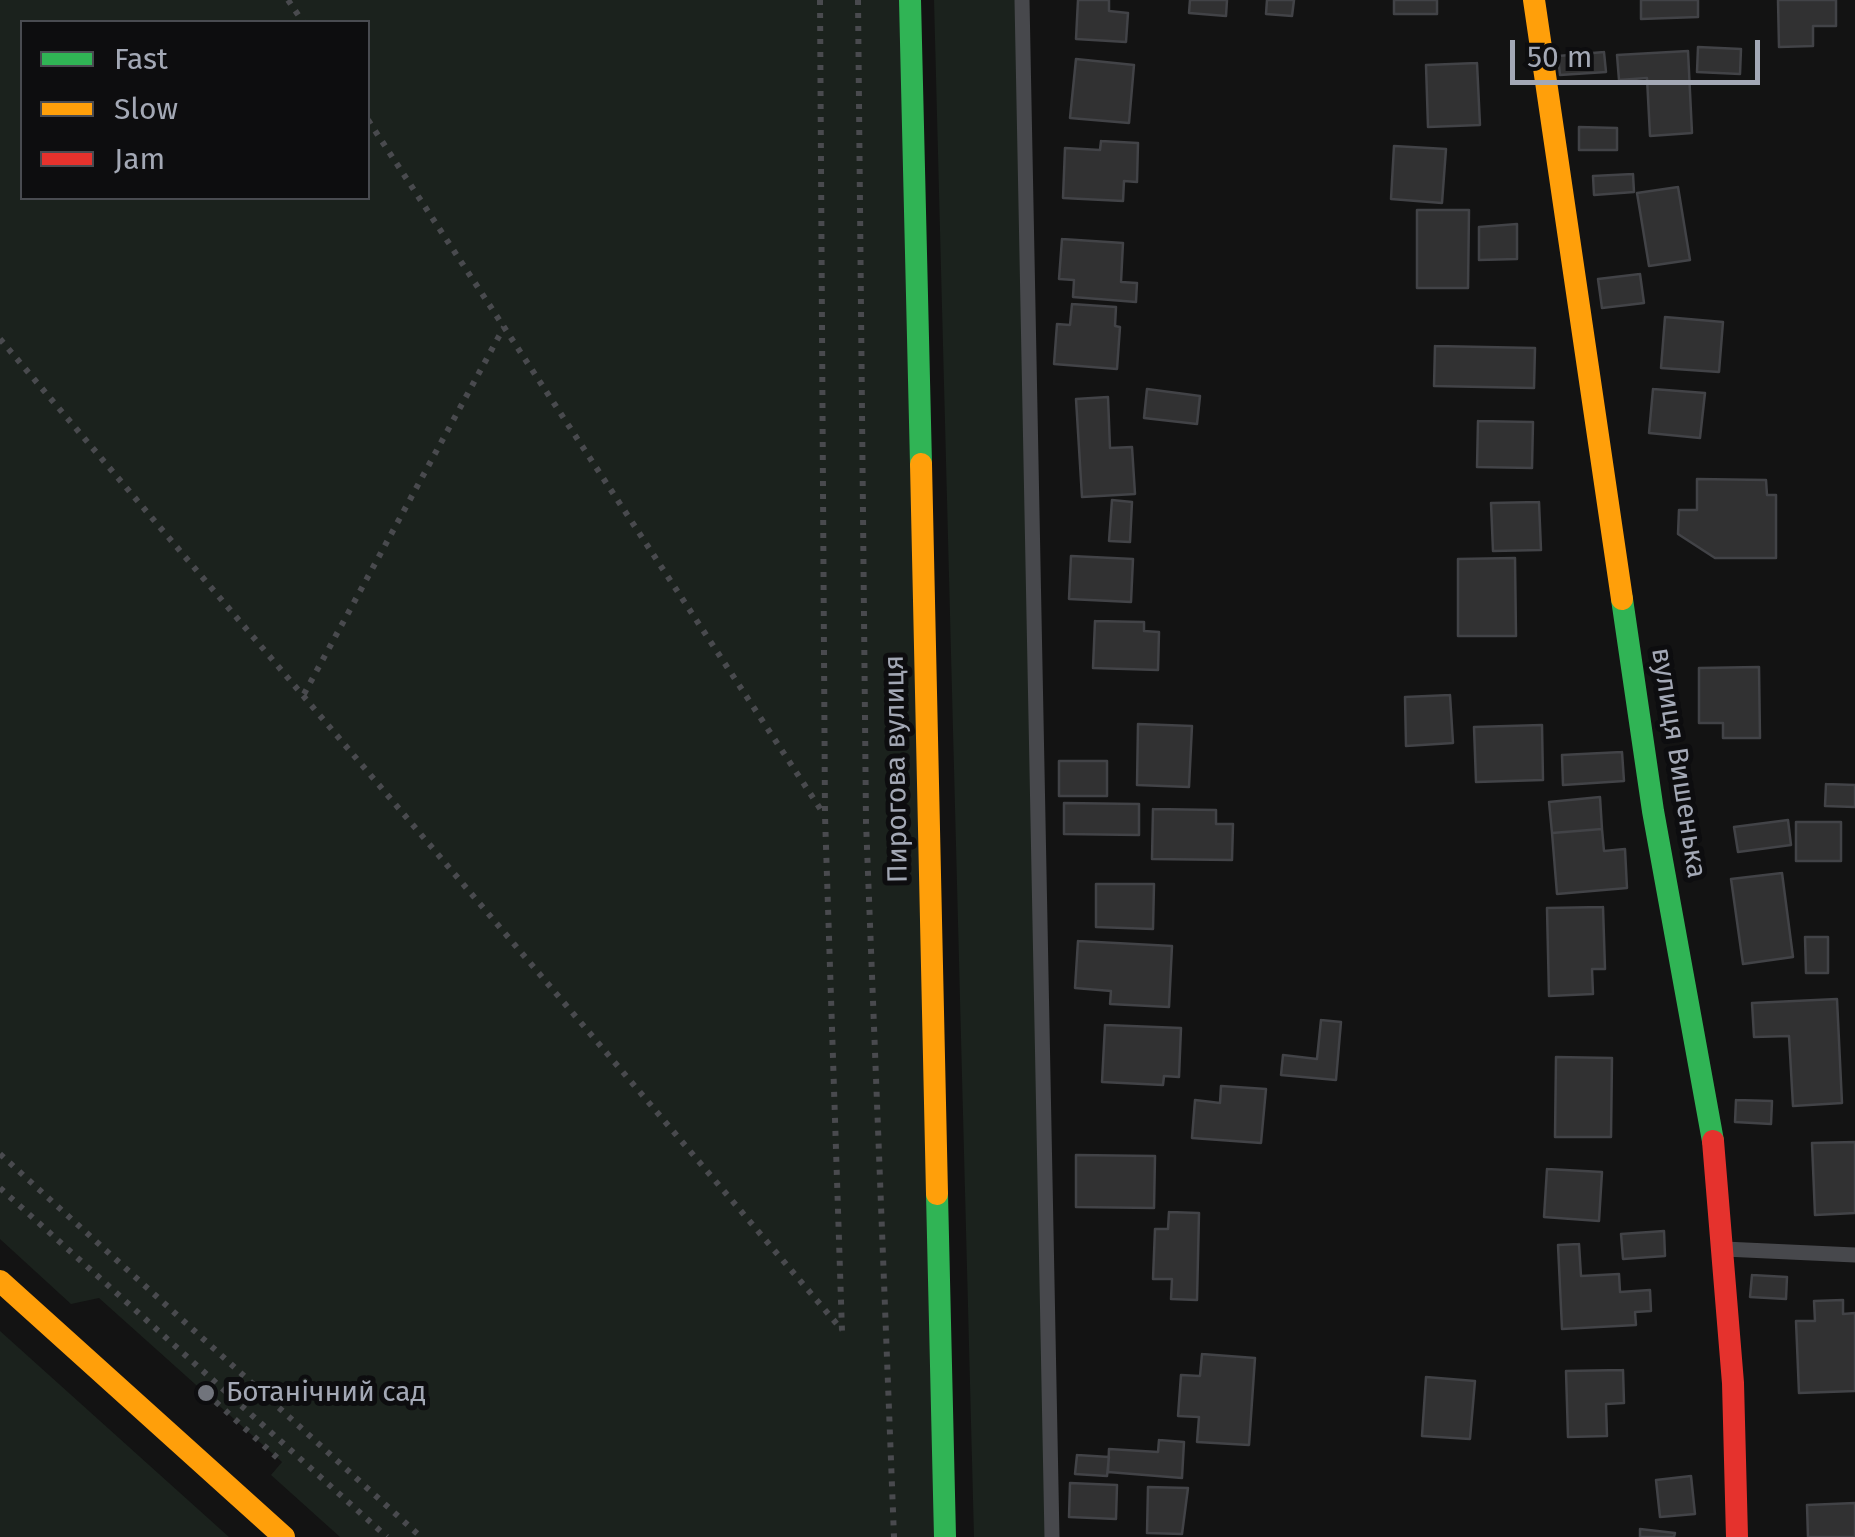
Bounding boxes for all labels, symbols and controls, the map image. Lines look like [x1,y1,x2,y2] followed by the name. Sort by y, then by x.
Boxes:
[20,20,370,200] legend
[1515,20,1765,82] scale bar
[1527,39,1592,75] text: 50 m
[114,41,168,77] text: Fast
[114,91,178,127] text: Slow
[114,141,165,177] text: Jam
[1643,645,1713,881] street label: вулиця Вишенька
[878,655,916,883] street label: Пирогова вулиця
[226,1376,426,1410] place label: Ботанічний сад
[195,1382,217,1404] marker: Ботанічний сад

